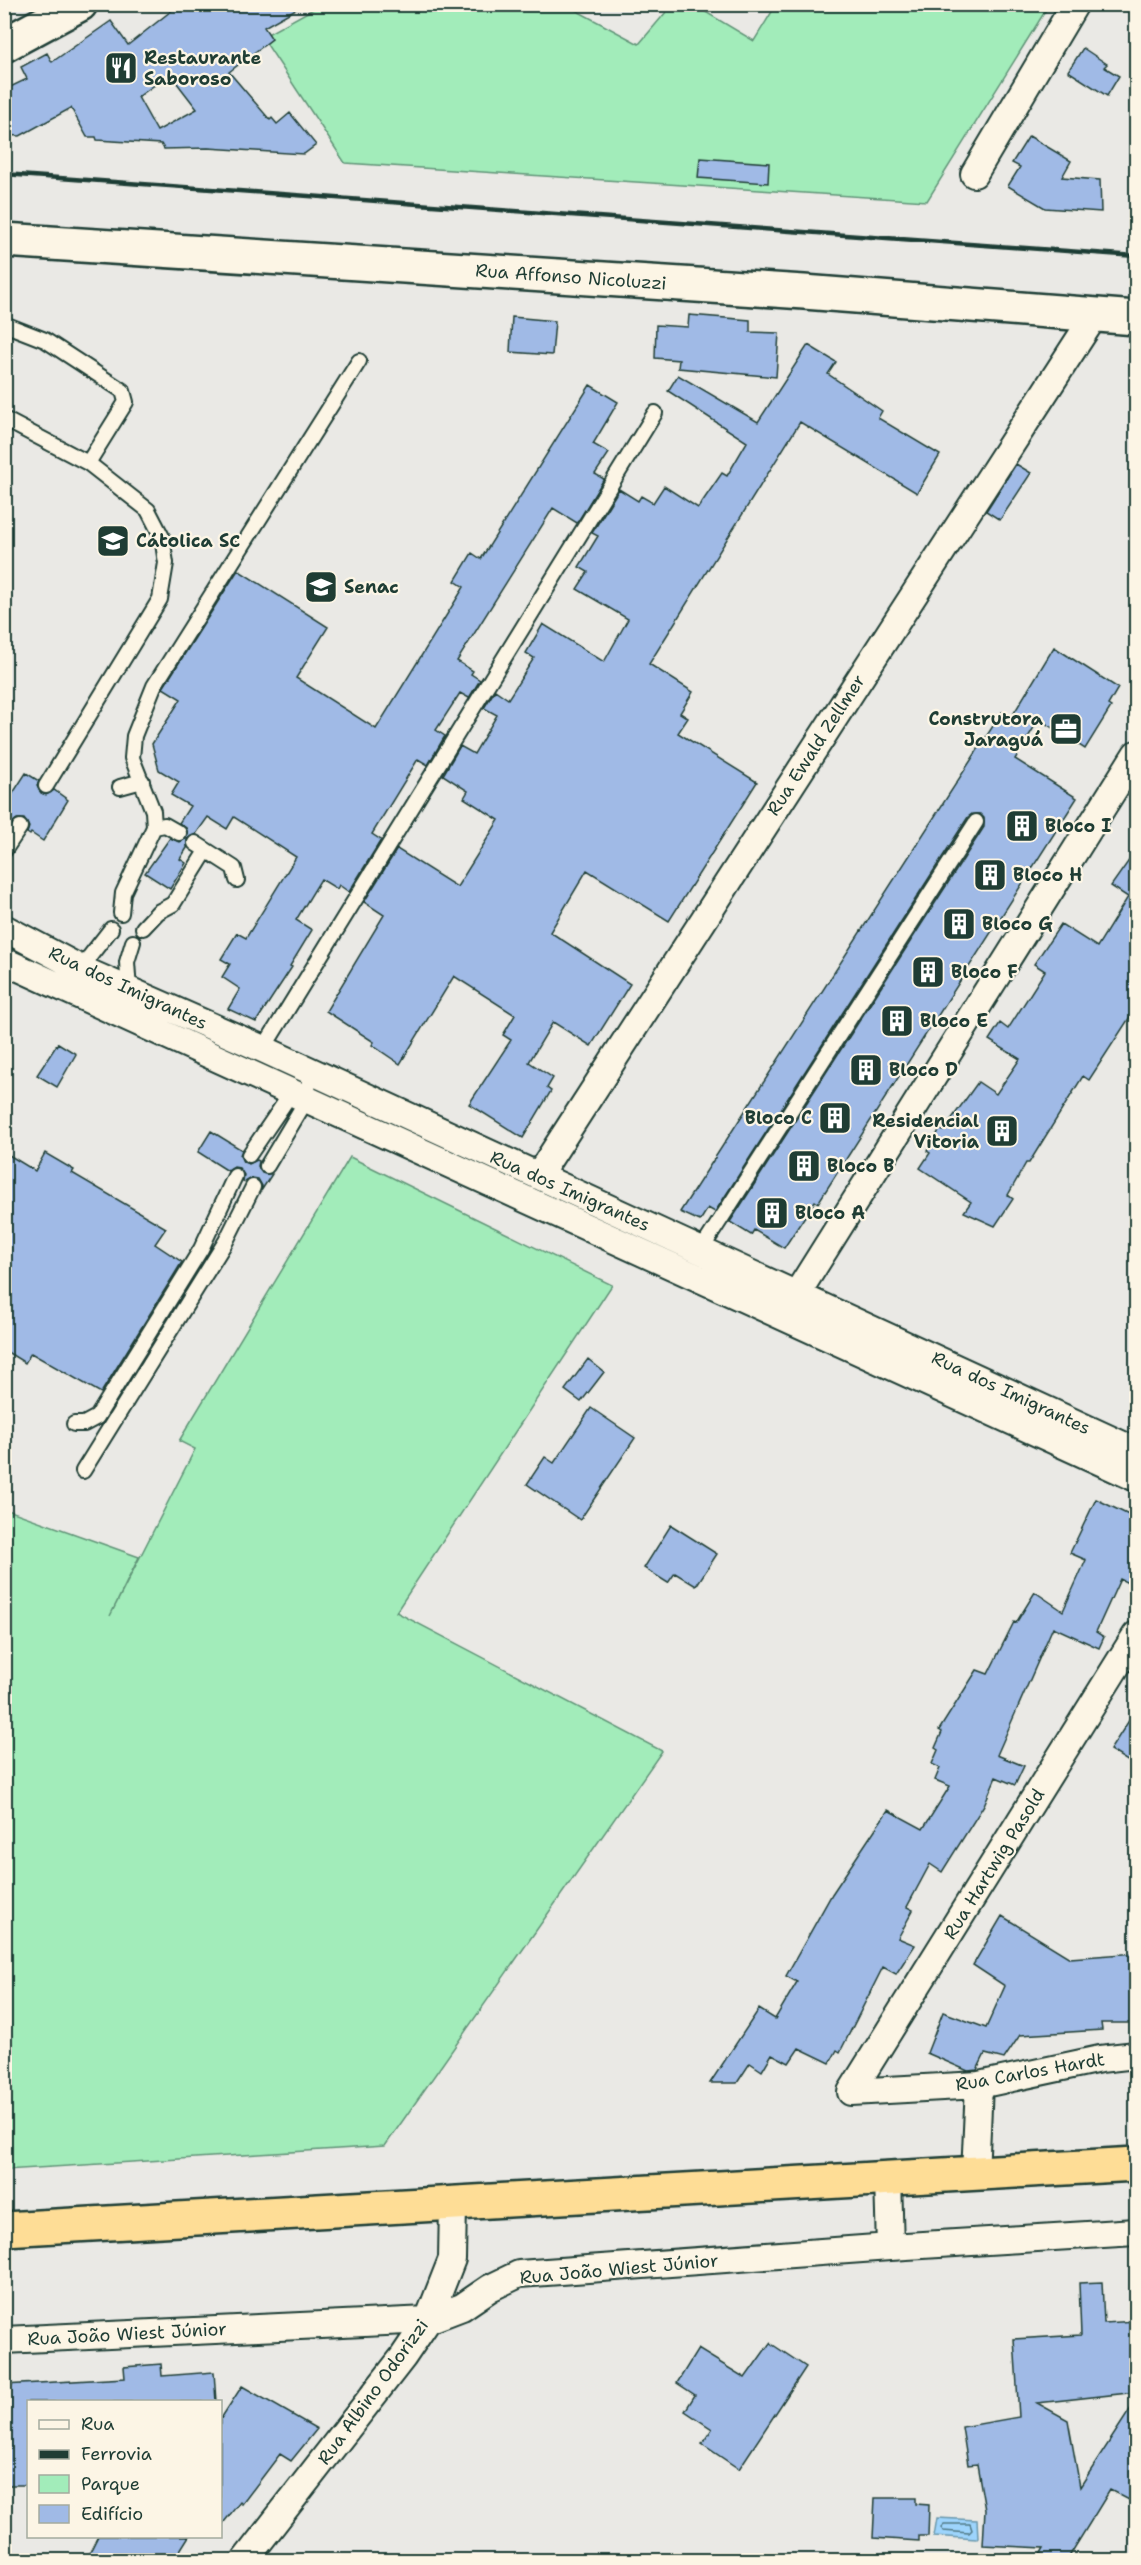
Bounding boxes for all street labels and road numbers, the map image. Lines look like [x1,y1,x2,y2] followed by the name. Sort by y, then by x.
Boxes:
[475,258,667,296] street label: Rua Affonso Nicoluzzi
[761,670,871,820] street label: Rua Ewald Zellmer
[45,941,211,1035] street label: Rua dos Imigrantes
[486,1145,654,1237] street label: Rua dos Imigrantes
[928,1346,1094,1440] street label: Rua dos Imigrantes
[938,1784,1050,1944] street label: Rua Hartwig Pasold
[954,2047,1107,2097] street label: Rua Carlos Hardt
[519,2248,719,2290] street label: Rua João Wiest Júnior
[312,2314,434,2470] street label: Rua Albino Odorizzi
[27,2317,227,2351] street label: Rua João Wiest Júnior

